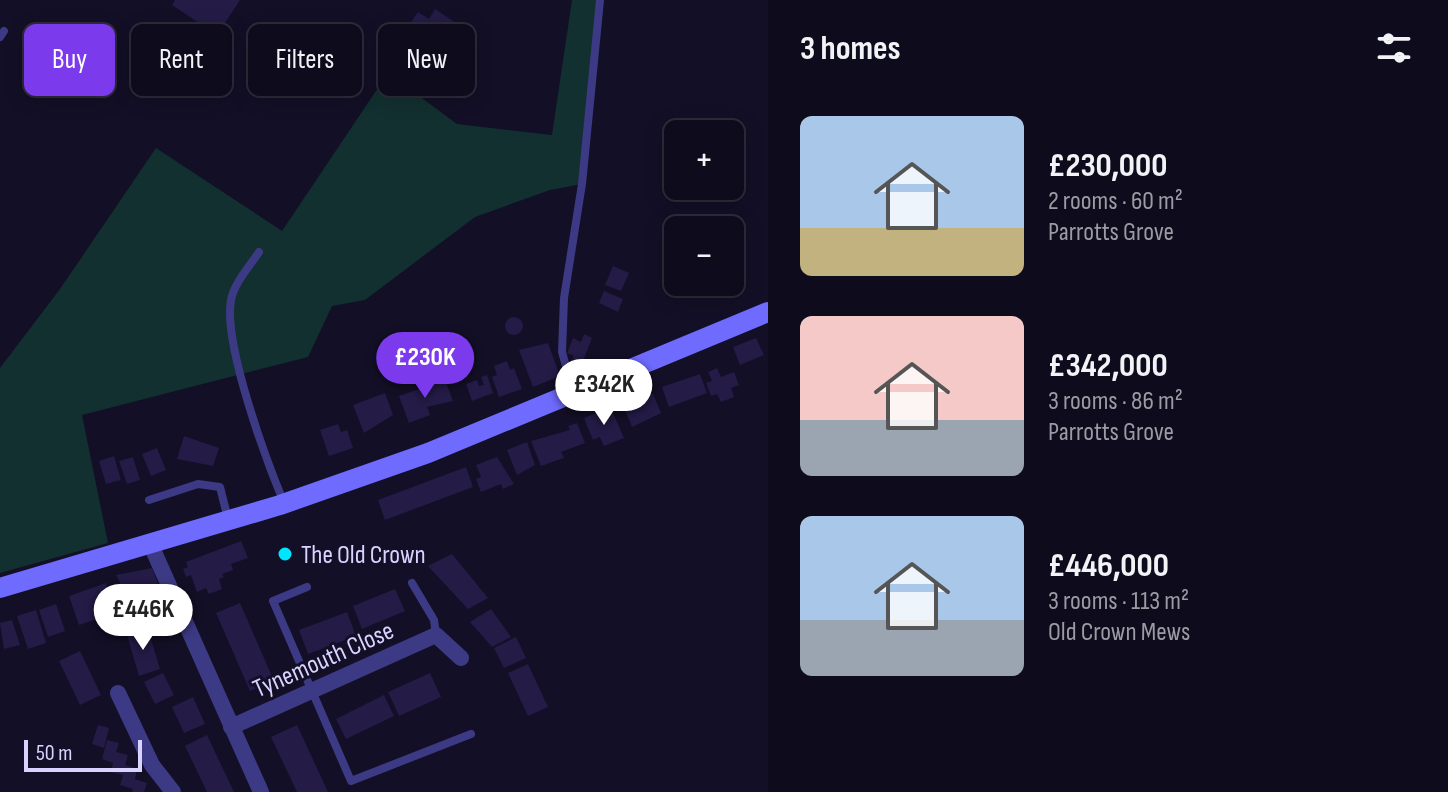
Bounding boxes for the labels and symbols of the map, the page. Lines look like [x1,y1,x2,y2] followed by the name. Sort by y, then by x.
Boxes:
[369,332,481,400] pin: £230K
[548,359,660,427] pin: £342K
[301,540,426,571] place label: The Old Crown
[276,545,294,563] marker: The Old Crown
[87,584,199,652] pin: £446K
[248,616,399,705] street label: Tynemouth Close
[24,736,142,772] scale bar

